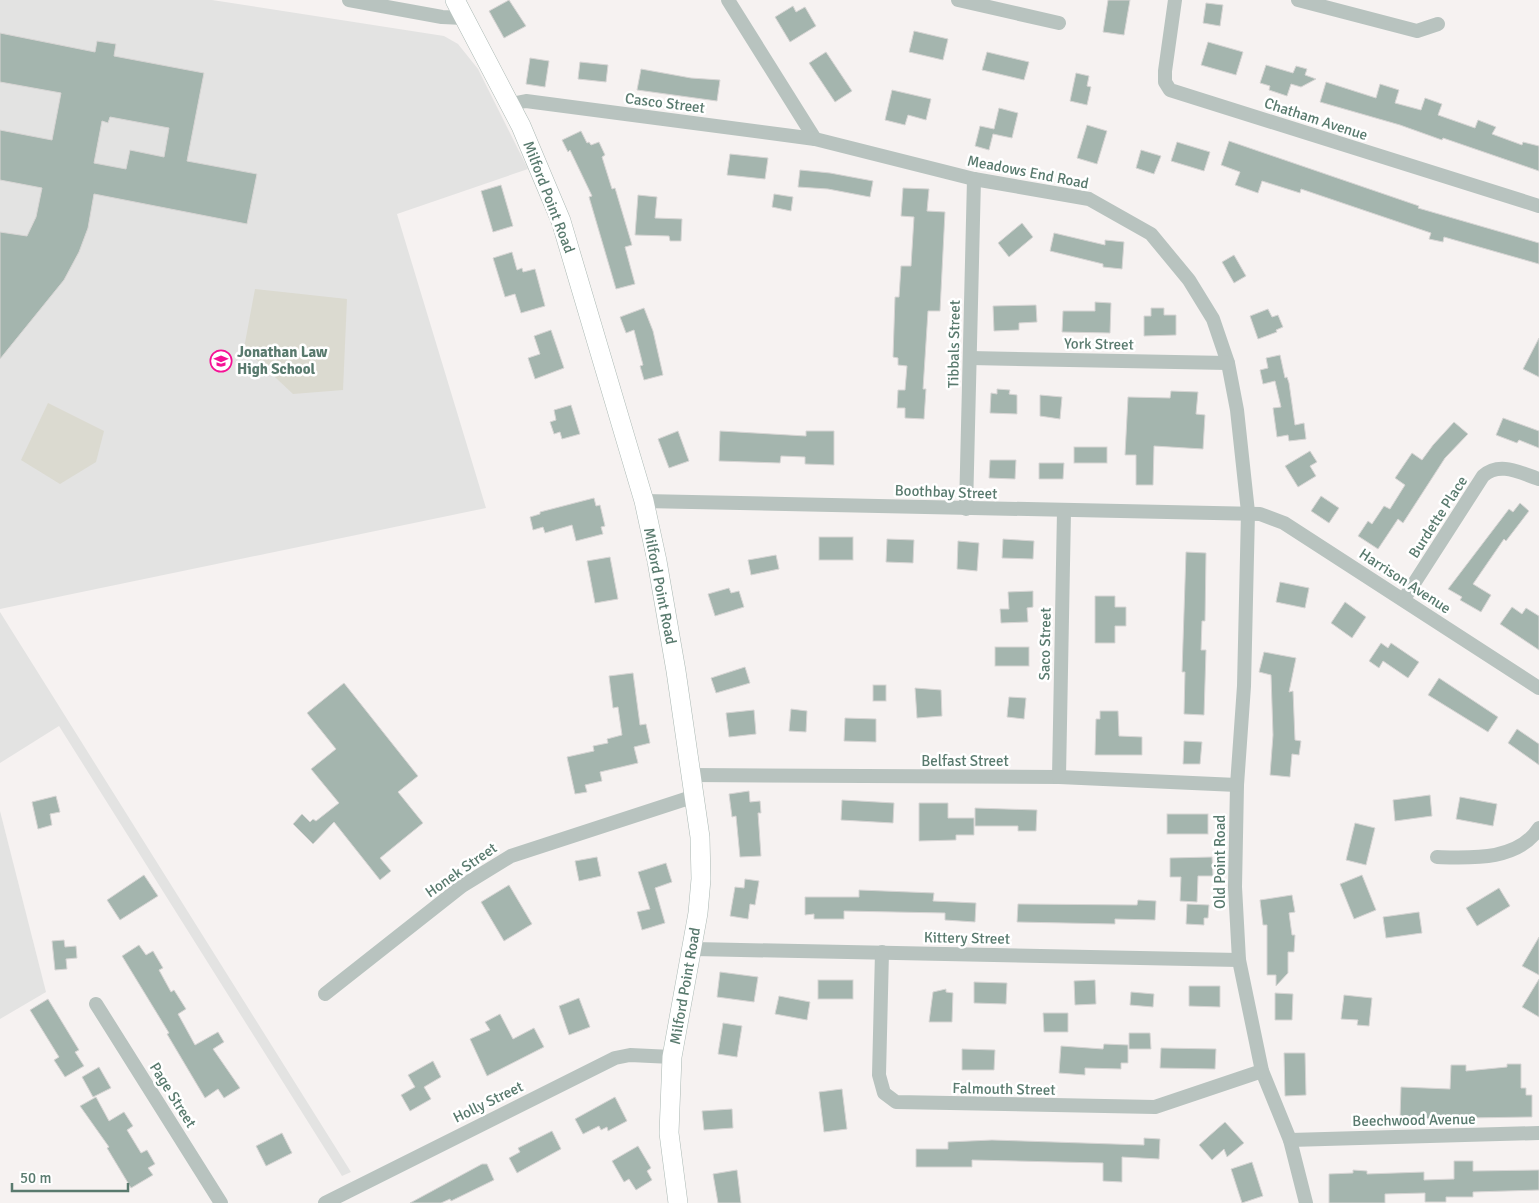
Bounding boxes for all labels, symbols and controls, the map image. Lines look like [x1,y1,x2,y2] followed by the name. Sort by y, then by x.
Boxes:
[624,89,706,117] street label: Casco Street
[1262,94,1370,144] street label: Chatham Avenue
[519,138,579,256] street label: Milford Point Road
[966,151,1090,193] street label: Meadows End Road
[944,300,964,388] street label: Tibbals Street
[1064,334,1134,354] street label: York Street
[237,343,328,378] place label: Jonathan Law High School
[209,349,233,373] school or university icon: Jonathan Law High School
[1405,473,1471,561] street label: Burdette Place
[894,481,998,503] street label: Boothbay Street
[640,526,680,646] street label: Milford Point Road
[1356,545,1454,617] street label: Harrison Avenue
[1035,607,1055,681] street label: Saco Street
[921,752,1009,770] street label: Belfast Street
[1211,815,1229,909] street label: Old Point Road
[422,839,500,901] street label: Honek Street
[666,926,704,1046] street label: Milford Point Road
[924,928,1010,948] street label: Kittery Street
[146,1059,200,1131] street label: Page Street
[450,1077,526,1127] street label: Holly Street
[952,1079,1056,1099] street label: Falmouth Street
[1352,1110,1476,1130] street label: Beechwood Avenue
[12,1160,129,1192] scale bar
[20,1169,51,1187] text: 50 m

